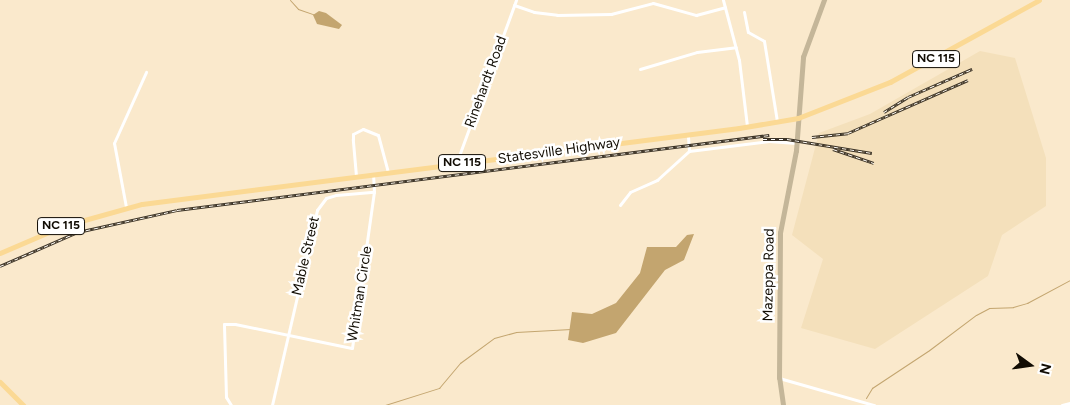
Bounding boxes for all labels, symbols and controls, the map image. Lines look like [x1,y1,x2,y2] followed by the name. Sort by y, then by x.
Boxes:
[462,34,510,130] street label: Rinehardt Road
[911,50,961,68] road number: NC 115
[497,134,621,168] street label: Statesville Highway
[437,154,487,172] road number: NC 115
[289,215,323,297] street label: Mable Street
[36,217,86,236] road number: NC 115
[760,228,778,322] street label: Mazeppa Road
[344,245,376,343] street label: Whitman Circle
[1005,340,1055,390] north arrow
[1035,361,1055,376] text: N

